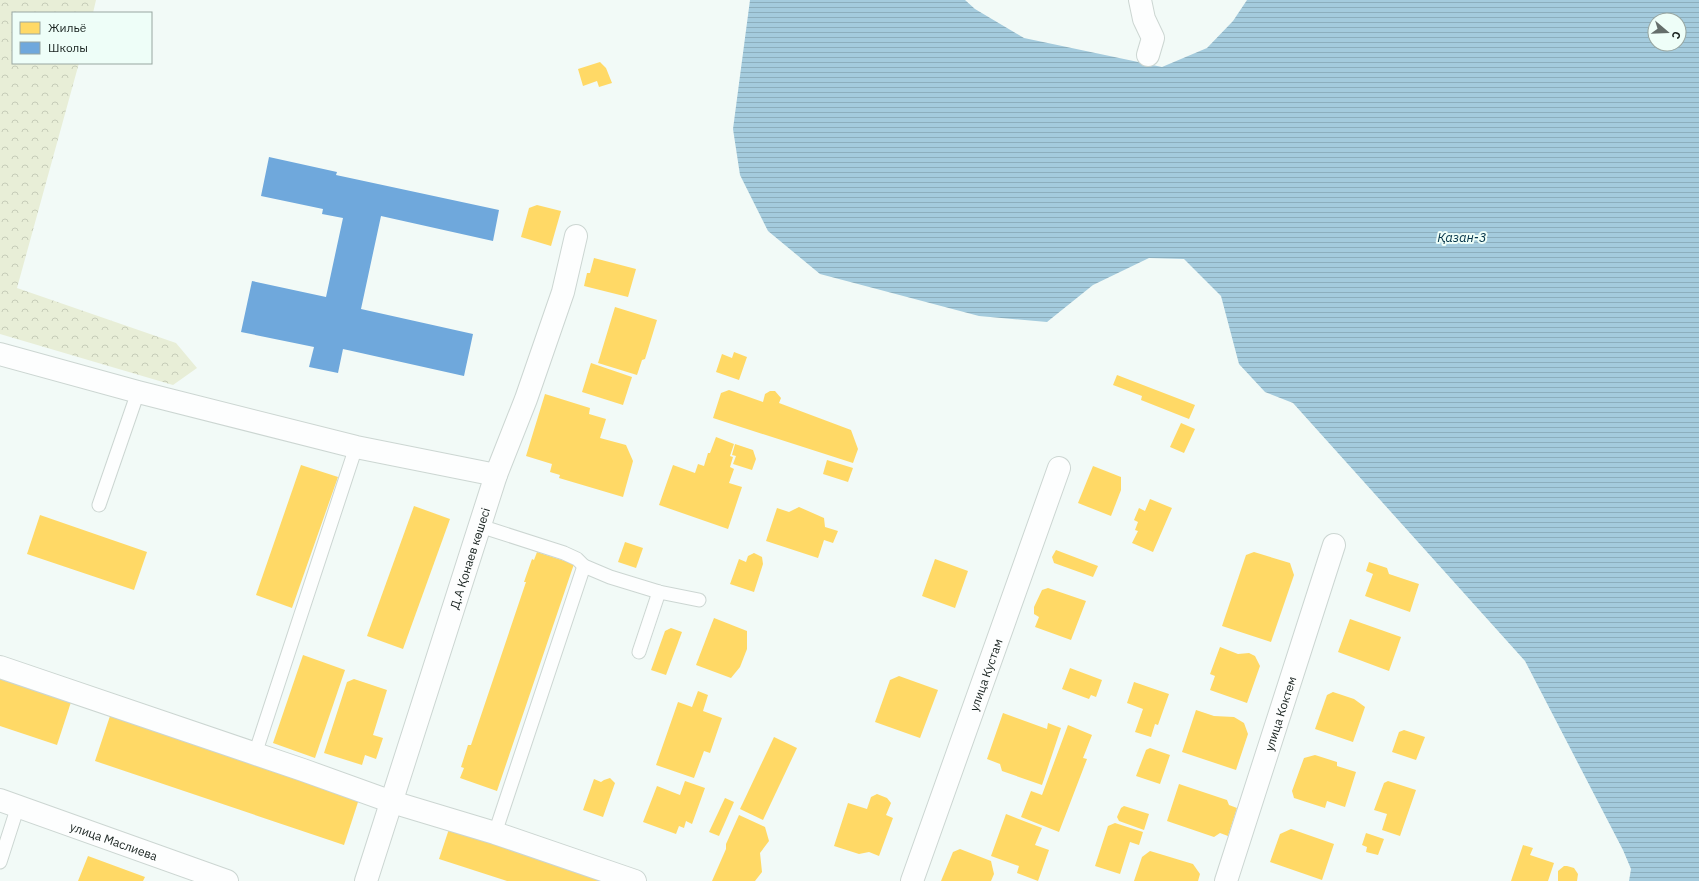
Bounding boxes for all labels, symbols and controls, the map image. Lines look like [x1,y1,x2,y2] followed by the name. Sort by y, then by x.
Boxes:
[12,12,152,64] legend
[1647,12,1687,52] north arrow
[48,20,87,35] text: Жильё
[1669,30,1684,41] text: С
[48,40,88,55] text: Школы
[1437,229,1487,246] water label: Қазан-3
[446,506,493,611] street label: Д.А Қонаев көшесі
[966,636,1005,713] street label: улица Кустам
[1261,674,1299,753] street label: улица Коктем
[68,818,160,863] street label: улица Маслиева

